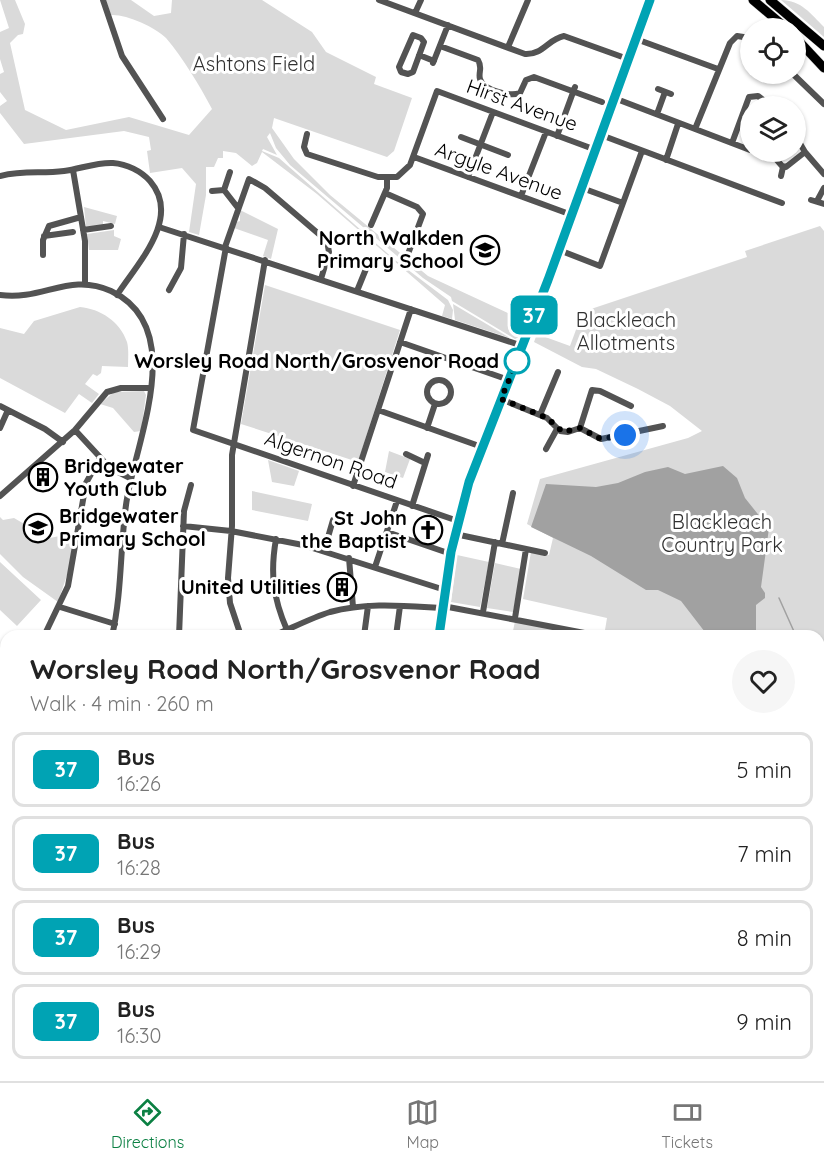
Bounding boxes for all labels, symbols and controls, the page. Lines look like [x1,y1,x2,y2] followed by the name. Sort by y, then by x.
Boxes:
[740,18,806,162] map controls
[740,18,806,84] button: locate
[193,51,315,76] park label: Ashtons Field
[463,73,581,136] street label: Hirst Avenue
[740,96,806,162] button: layers
[432,136,566,205] street label: Argyle Avenue
[317,225,464,273] place label: North Walkden Primary School
[469,234,501,266] school or university icon: North Walkden Primary School
[507,296,561,334] line badge: 37
[523,302,545,328] text: 37
[576,307,676,355] park label: Blackleach Allotments
[134,348,499,373] place label: Worsley Road North/Grosvenor Road
[504,348,530,374] marker: Worsley Road North/Grosvenor Road
[610,420,640,450] your location
[262,425,401,494] street label: Algernon Road
[64,453,184,501] place label: Bridgewater Youth Club
[27,461,59,493] building icon: Bridgewater Youth Club
[59,503,206,551] place label: Bridgewater Primary School
[301,505,407,553] place label: St John the Baptist
[661,509,783,557] park label: Blackleach Country Park
[22,512,54,544] school or university icon: Bridgewater Primary School
[412,514,444,546] church icon: St John the Baptist
[326,571,358,603] building icon: United Utilities
[181,574,321,599] place label: United Utilities
[732,650,795,713] button: heart
[30,651,541,686] text: Worsley Road North/Grosvenor Road
[30,691,214,716] text: Walk · 4 min · 260 m
[117,743,155,771] text: Bus
[55,756,77,782] text: 37
[737,756,792,784] text: 5 min
[117,771,161,796] text: 16:26
[117,827,155,855] text: Bus
[55,840,77,866] text: 37
[737,840,792,868] text: 7 min
[117,855,161,880] text: 16:28
[117,911,155,939] text: Bus
[55,924,77,950] text: 37
[737,924,792,952] text: 8 min
[117,939,161,964] text: 16:29
[117,995,155,1023] text: Bus
[55,1008,77,1034] text: 37
[736,1008,792,1036] text: 9 min
[117,1023,161,1048] text: 16:30
[111,1096,184,1152] tab: Directions
[406,1096,439,1152] tab: Map
[661,1096,713,1152] tab: Tickets

